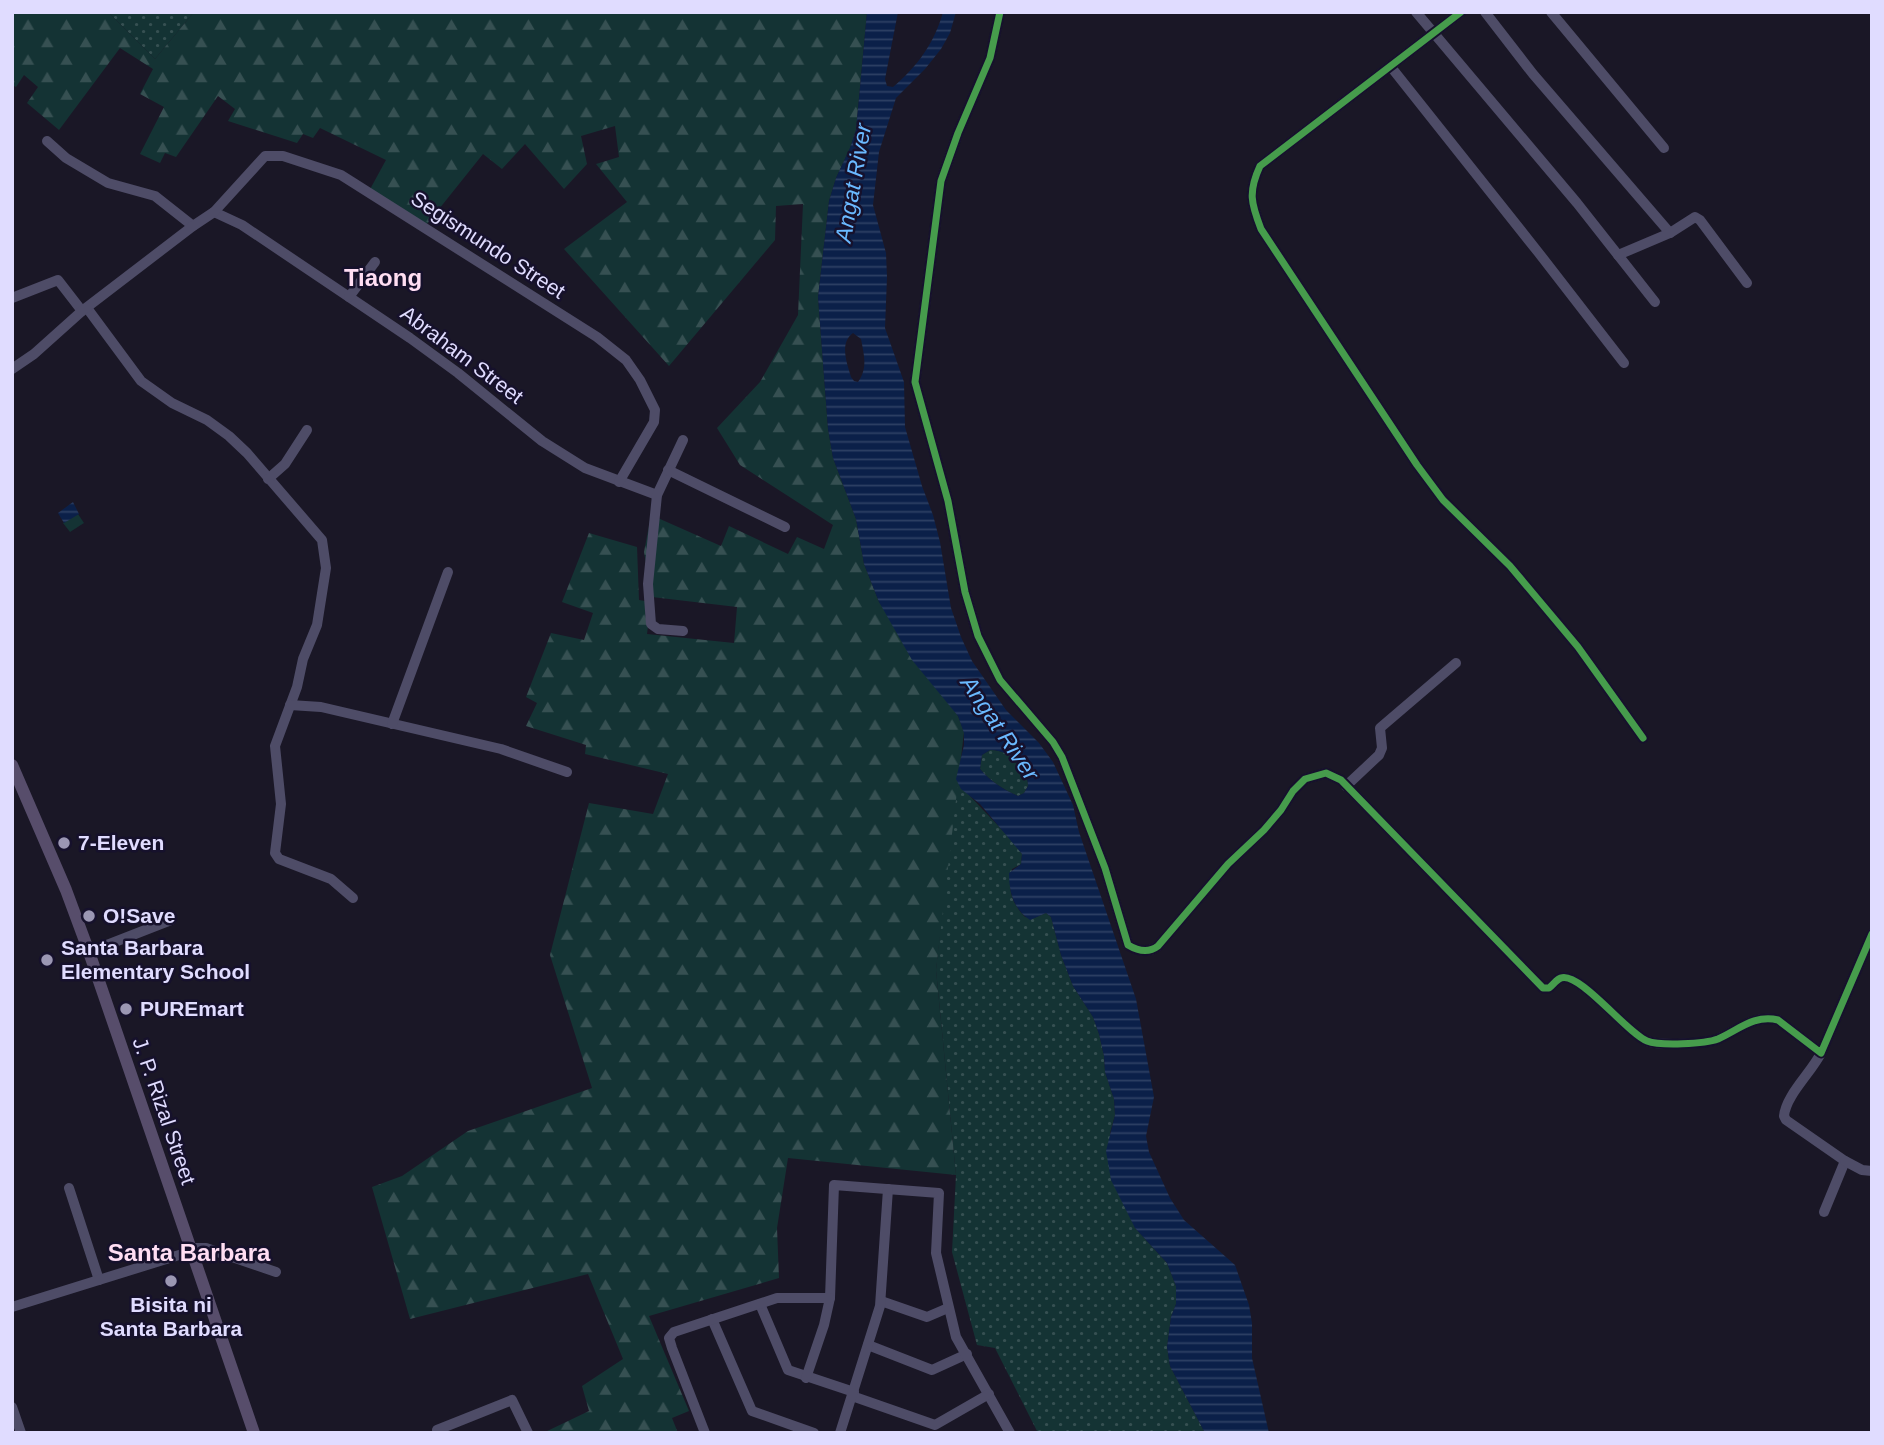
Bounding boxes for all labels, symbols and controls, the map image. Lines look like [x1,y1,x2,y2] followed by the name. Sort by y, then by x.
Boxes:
[829,120,876,246] water label: Angat River
[407,186,570,303] street label: Segismundo Street
[344,264,422,291] district label: Tiaong
[397,301,528,408] street label: Abraham Street
[955,669,1045,786] water label: Angat River
[78,831,164,854] place label: 7-Eleven
[56,835,72,851] marker: 7-Eleven
[103,904,175,927] place label: O!Save
[81,908,97,924] marker: O!Save
[61,936,250,983] place label: Santa Barbara Elementary School
[39,952,55,968] marker: Santa Barbara Elementary School
[140,997,244,1020] place label: PUREmart
[118,1001,134,1017] marker: PUREmart
[129,1034,200,1187] street label: J. P. Rizal Street
[108,1239,271,1266] district label: Santa Barbara
[163,1273,179,1289] marker: Bisita ni Santa Barbara
[100,1293,243,1340] place label: Bisita ni Santa Barbara

